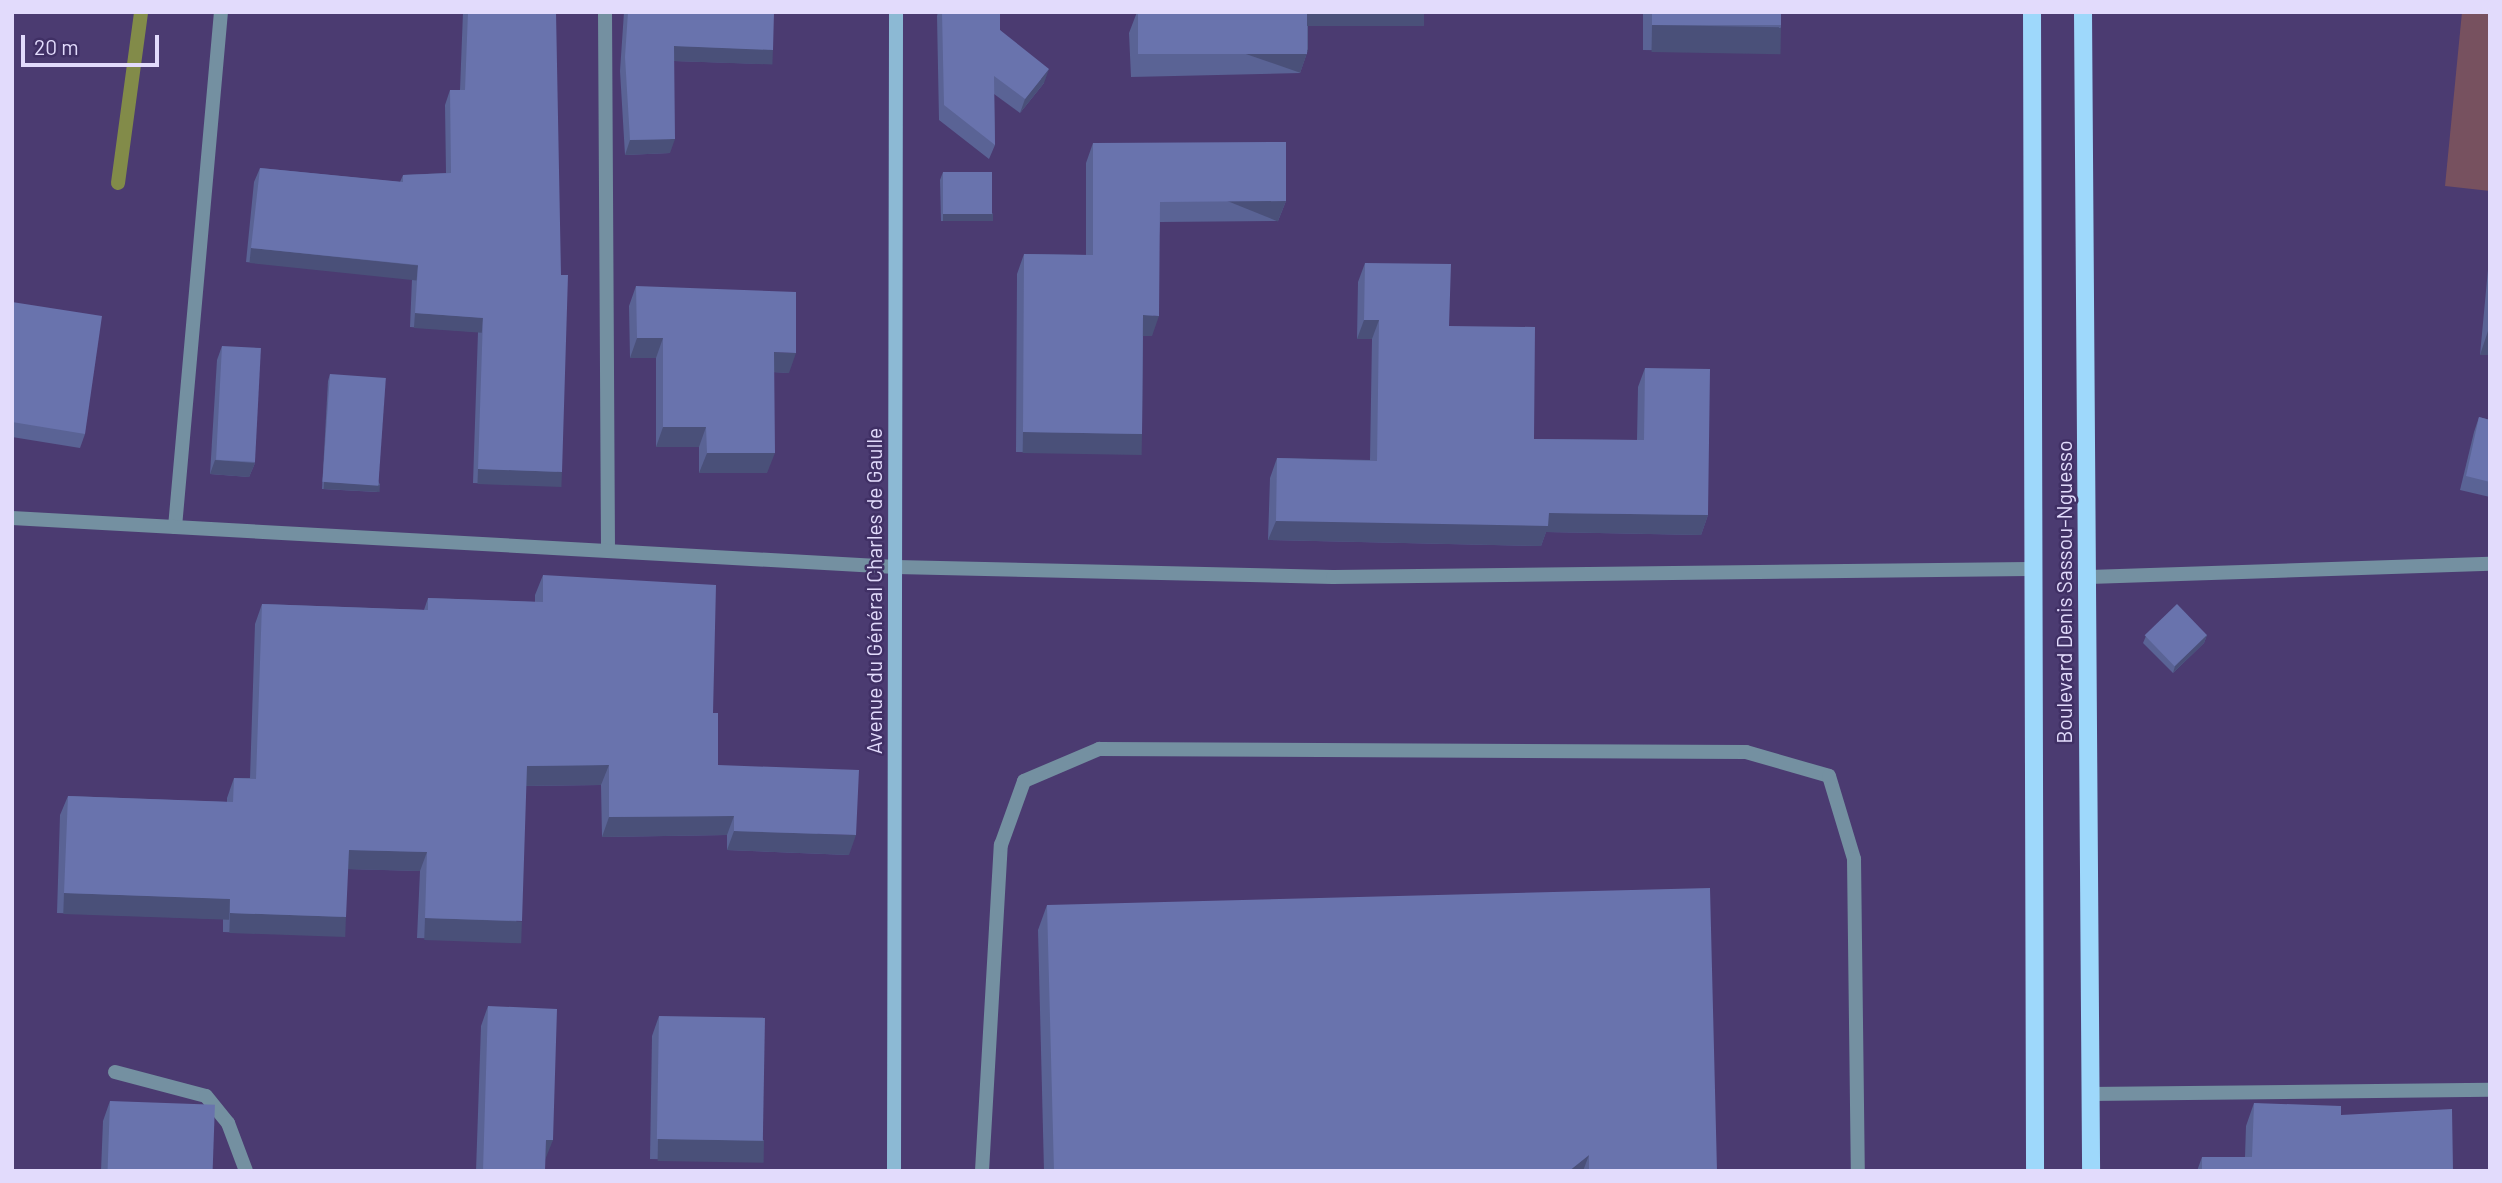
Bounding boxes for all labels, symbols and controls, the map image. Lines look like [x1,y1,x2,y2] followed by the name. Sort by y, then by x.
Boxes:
[24,21,163,65] scale bar
[34,34,79,59] text: 20 m
[861,428,887,754] street label: Avenue du Général Charles de Gaulle
[2051,440,2077,744] street label: Boulevard Denis Sassou-Nguesso

